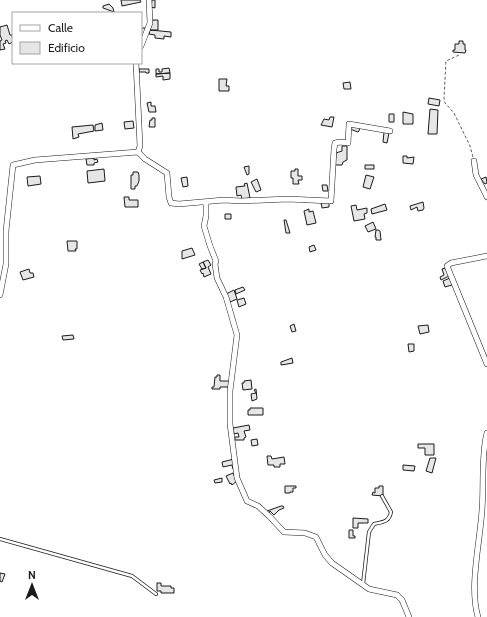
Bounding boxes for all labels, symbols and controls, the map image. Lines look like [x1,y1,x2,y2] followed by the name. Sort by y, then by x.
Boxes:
[12,12,142,64] legend
[48,20,73,35] text: Calle
[48,40,85,55] text: Edificio
[12,565,52,605] north arrow
[28,568,36,582] text: N

